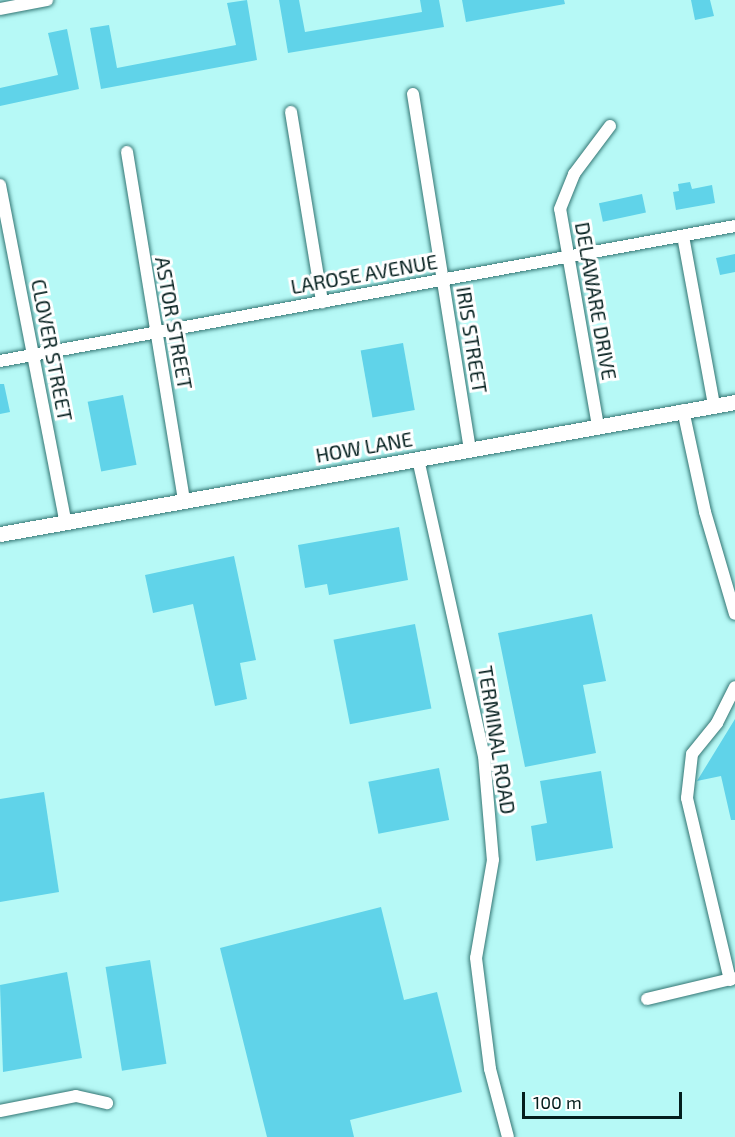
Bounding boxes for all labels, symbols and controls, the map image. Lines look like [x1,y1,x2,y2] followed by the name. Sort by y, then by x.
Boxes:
[570,220,622,382] street label: DELAWARE DRIVE
[289,249,439,299] street label: LAROSE AVENUE
[151,255,197,391] street label: ASTOR STREET
[26,277,78,423] street label: CLOVER STREET
[452,285,492,395] street label: IRIS STREET
[314,427,414,467] street label: HOW LANE
[473,664,521,816] street label: TERMINAL ROAD
[525,1080,686,1118] scale bar
[533,1091,582,1113] text: 100 m

